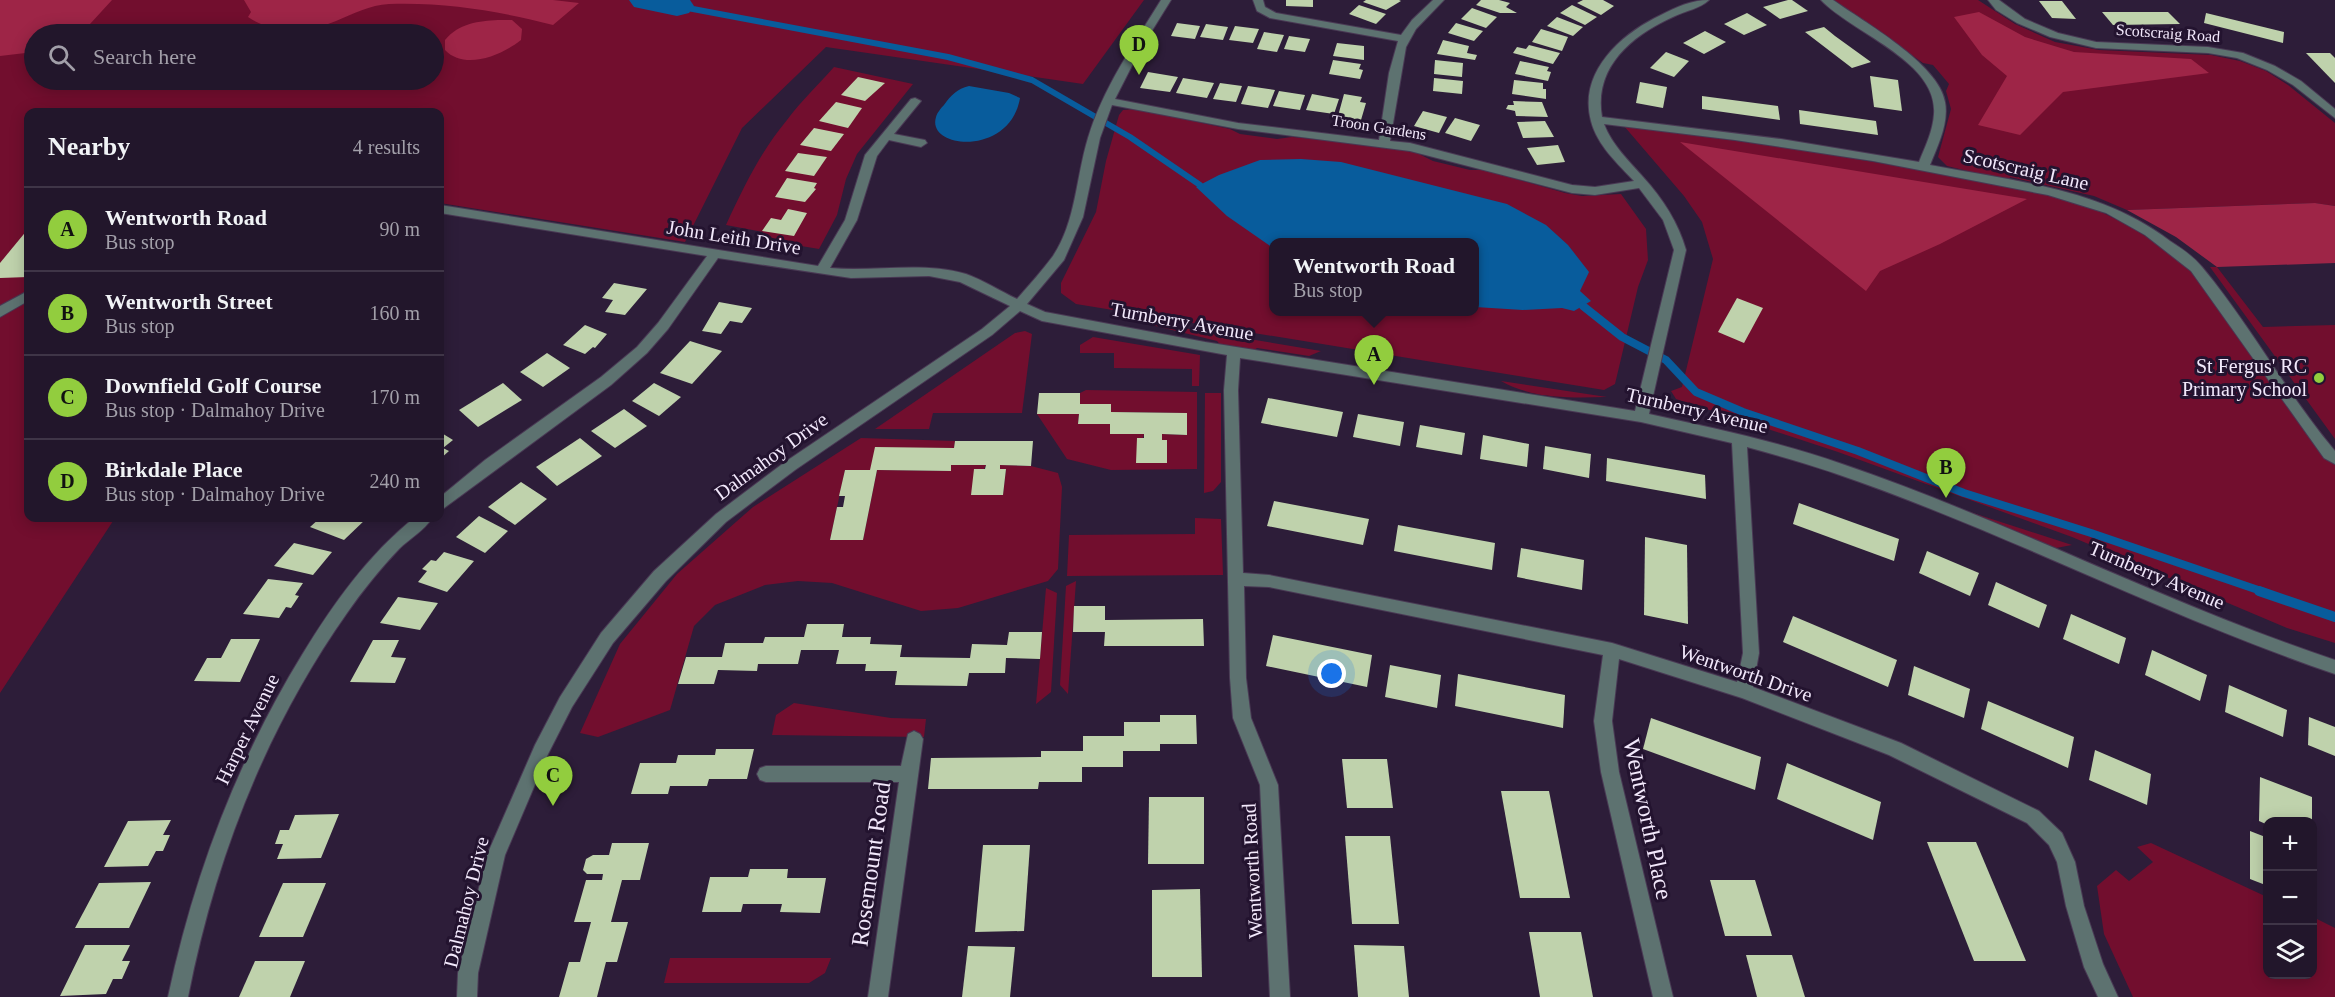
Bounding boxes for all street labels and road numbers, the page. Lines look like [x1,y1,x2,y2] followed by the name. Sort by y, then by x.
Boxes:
[2115,21,2221,46] street label: Scotscraig Road
[1330,111,1428,143] street label: Troon Gardens
[1961,144,2091,195] street label: Scotscraig Lane
[665,216,803,258] street label: John Leith Drive
[1109,298,1255,345] street label: Turnberry Avenue
[1624,383,1770,438] street label: Turnberry Avenue
[710,408,832,505] street label: Dalmahoy Drive
[2086,537,2228,614] street label: Turnberry Avenue
[1677,640,1815,706] street label: Wentworth Drive
[211,670,284,788] street label: Harper Avenue
[1618,736,1678,902] street label: Wentworth Place
[847,780,895,948] street label: Rosemount Road
[1237,803,1267,939] street label: Wentworth Road
[439,834,494,970] street label: Dalmahoy Drive

